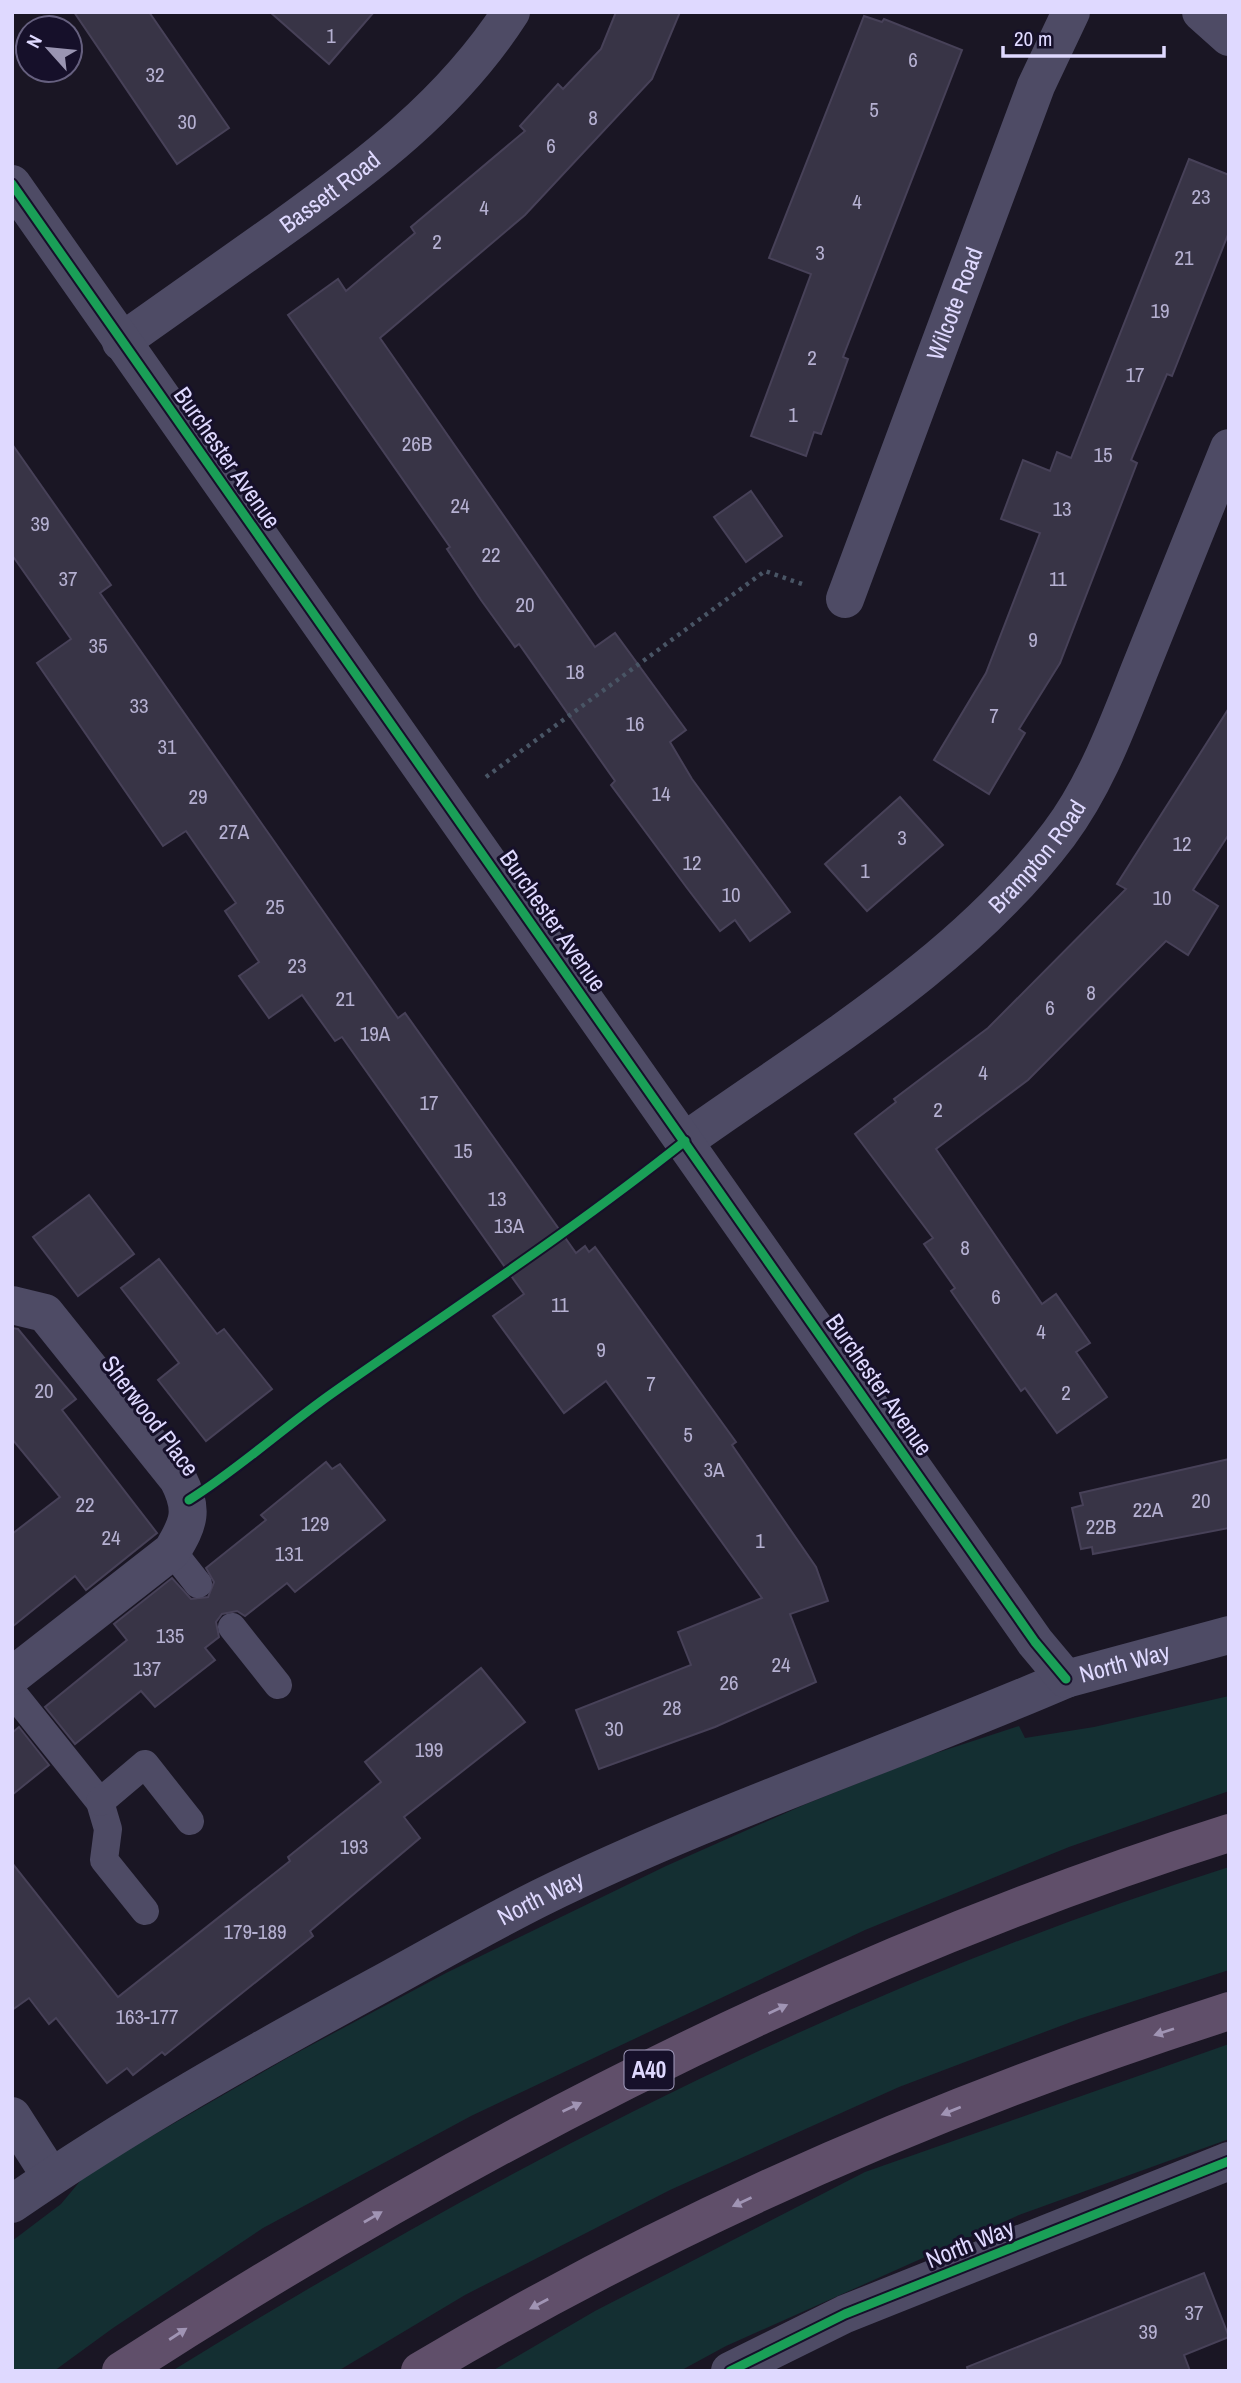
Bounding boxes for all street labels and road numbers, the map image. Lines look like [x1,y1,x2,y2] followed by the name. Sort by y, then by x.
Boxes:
[273,143,386,240] street label: Bassett Road
[918,242,990,364] street label: Wilcote Road
[167,380,289,535] street label: Burchester Avenue
[981,794,1093,920] street label: Brampton Road
[493,843,615,998] street label: Burchester Avenue
[819,1307,941,1462] street label: Burchester Avenue
[95,1349,207,1482] street label: Sherwood Place
[1076,1635,1173,1690] street label: North Way
[491,1862,589,1932] street label: North Way
[624,2050,674,2090] road number: A40
[921,2211,1019,2275] street label: North Way

